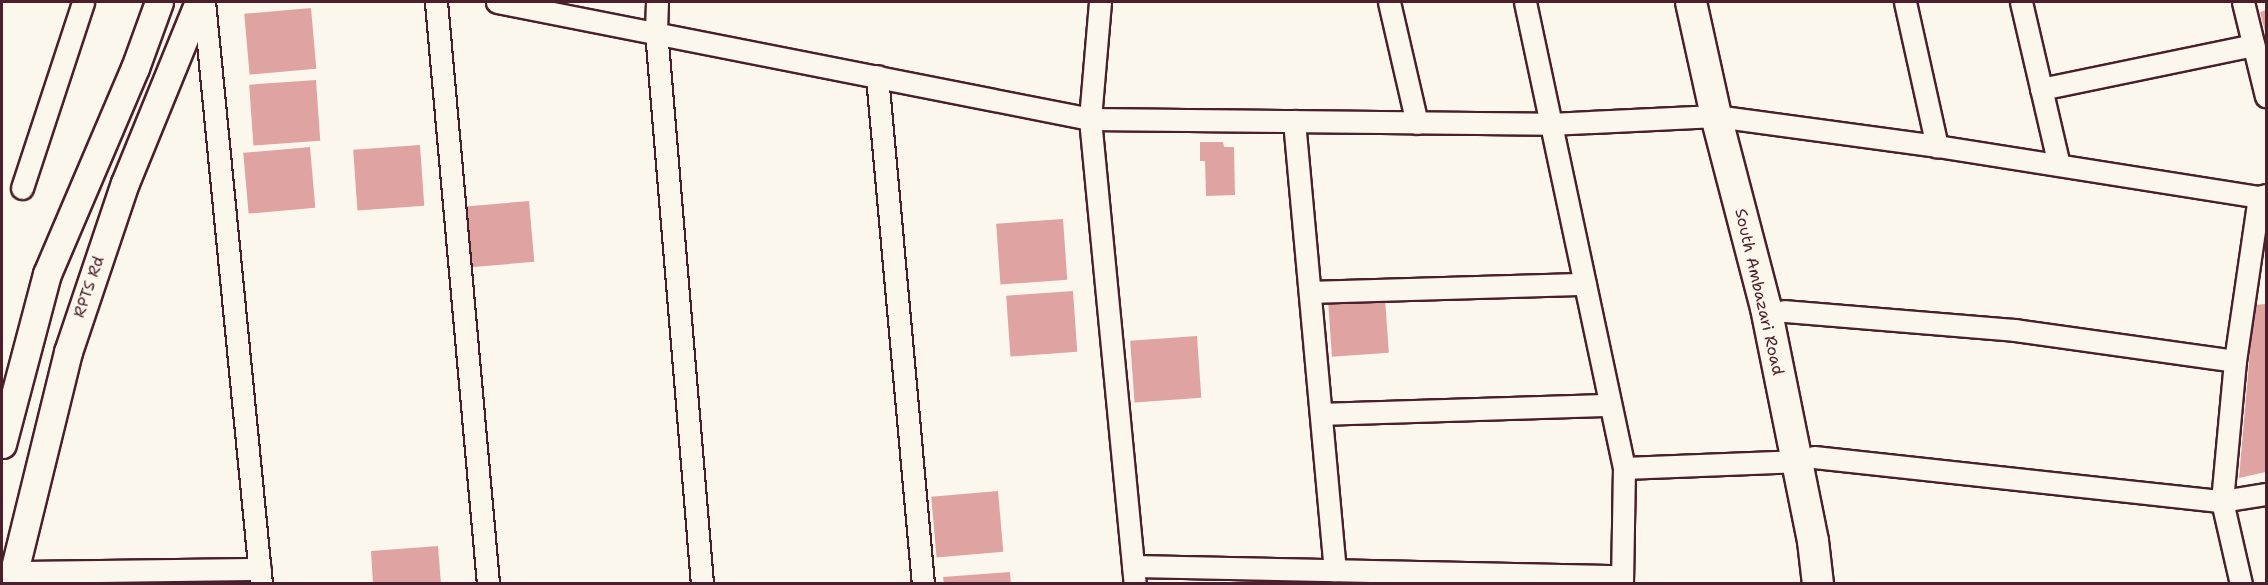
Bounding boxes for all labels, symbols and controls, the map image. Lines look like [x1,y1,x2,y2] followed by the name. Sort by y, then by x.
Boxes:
[1730,207,1788,377] street label: South Ambazari Road
[70,254,108,320] street label: RPTS Rd

